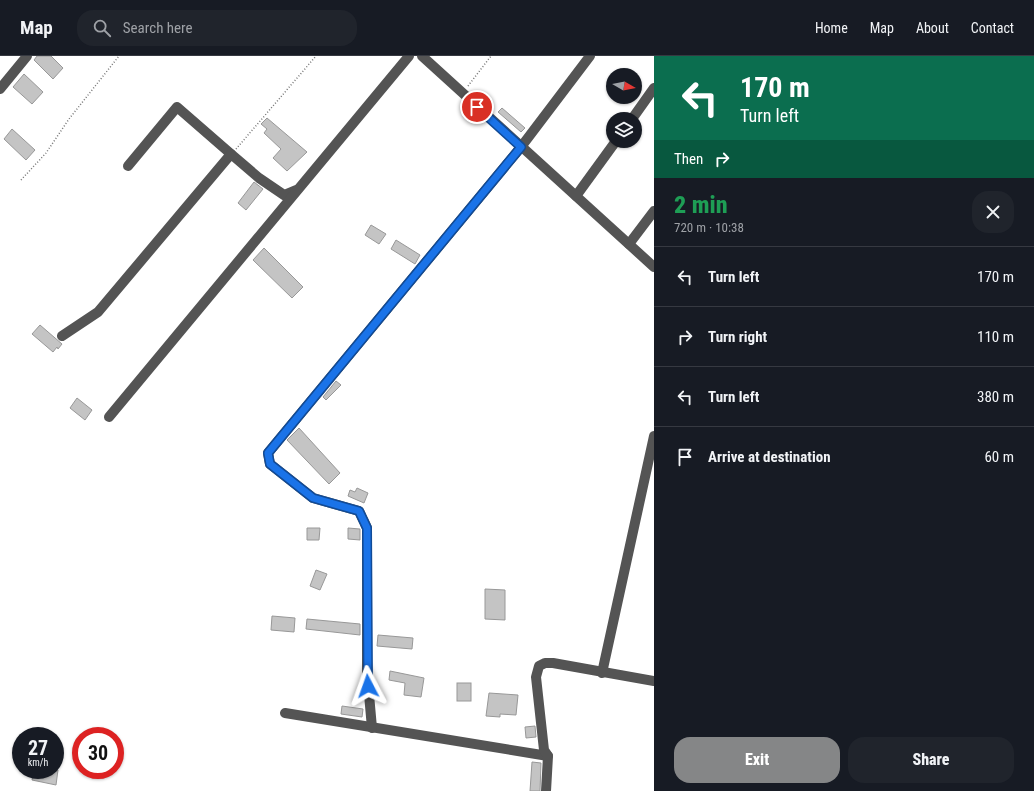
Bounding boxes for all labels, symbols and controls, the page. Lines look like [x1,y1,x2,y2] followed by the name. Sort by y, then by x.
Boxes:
[77,10,357,46] search box
[20,16,53,39] text: Map
[91,17,113,39] icon: search
[123,19,193,37] text: Search here
[815,20,848,36] text: Home
[870,20,894,36] text: Map
[916,20,949,36] text: About
[971,20,1014,36] text: Contact
[606,68,642,104] north arrow
[606,68,642,148] map controls
[740,71,810,104] text: 170 m
[674,72,726,124] icon: left
[460,90,494,124] pin
[466,96,488,118] icon: arrive
[740,105,799,126] text: Turn left
[606,112,642,148] button: layers
[711,148,733,170] icon: right
[674,150,703,168] text: Then
[674,191,728,219] text: 2 min
[972,191,1014,233] button: close
[674,220,744,235] text: 720 m · 10:38
[674,266,696,288] icon: left
[708,268,759,286] text: Turn left
[977,268,1014,286] text: 170 m
[674,326,696,348] icon: right
[708,328,767,346] text: Turn right
[977,328,1014,346] text: 110 m
[674,386,696,408] icon: left
[708,388,759,406] text: Turn left
[977,388,1014,406] text: 380 m
[674,446,696,468] icon: arrive
[708,448,831,466] text: Arrive at destination
[984,448,1014,466] text: 60 m
[347,665,389,707] position arrow
[72,727,124,779] speed limit sign: 30
[28,736,48,760] text: 27
[674,737,840,783] button: Exit
[848,737,1014,783] button: Share
[28,757,48,768] text: km/h

